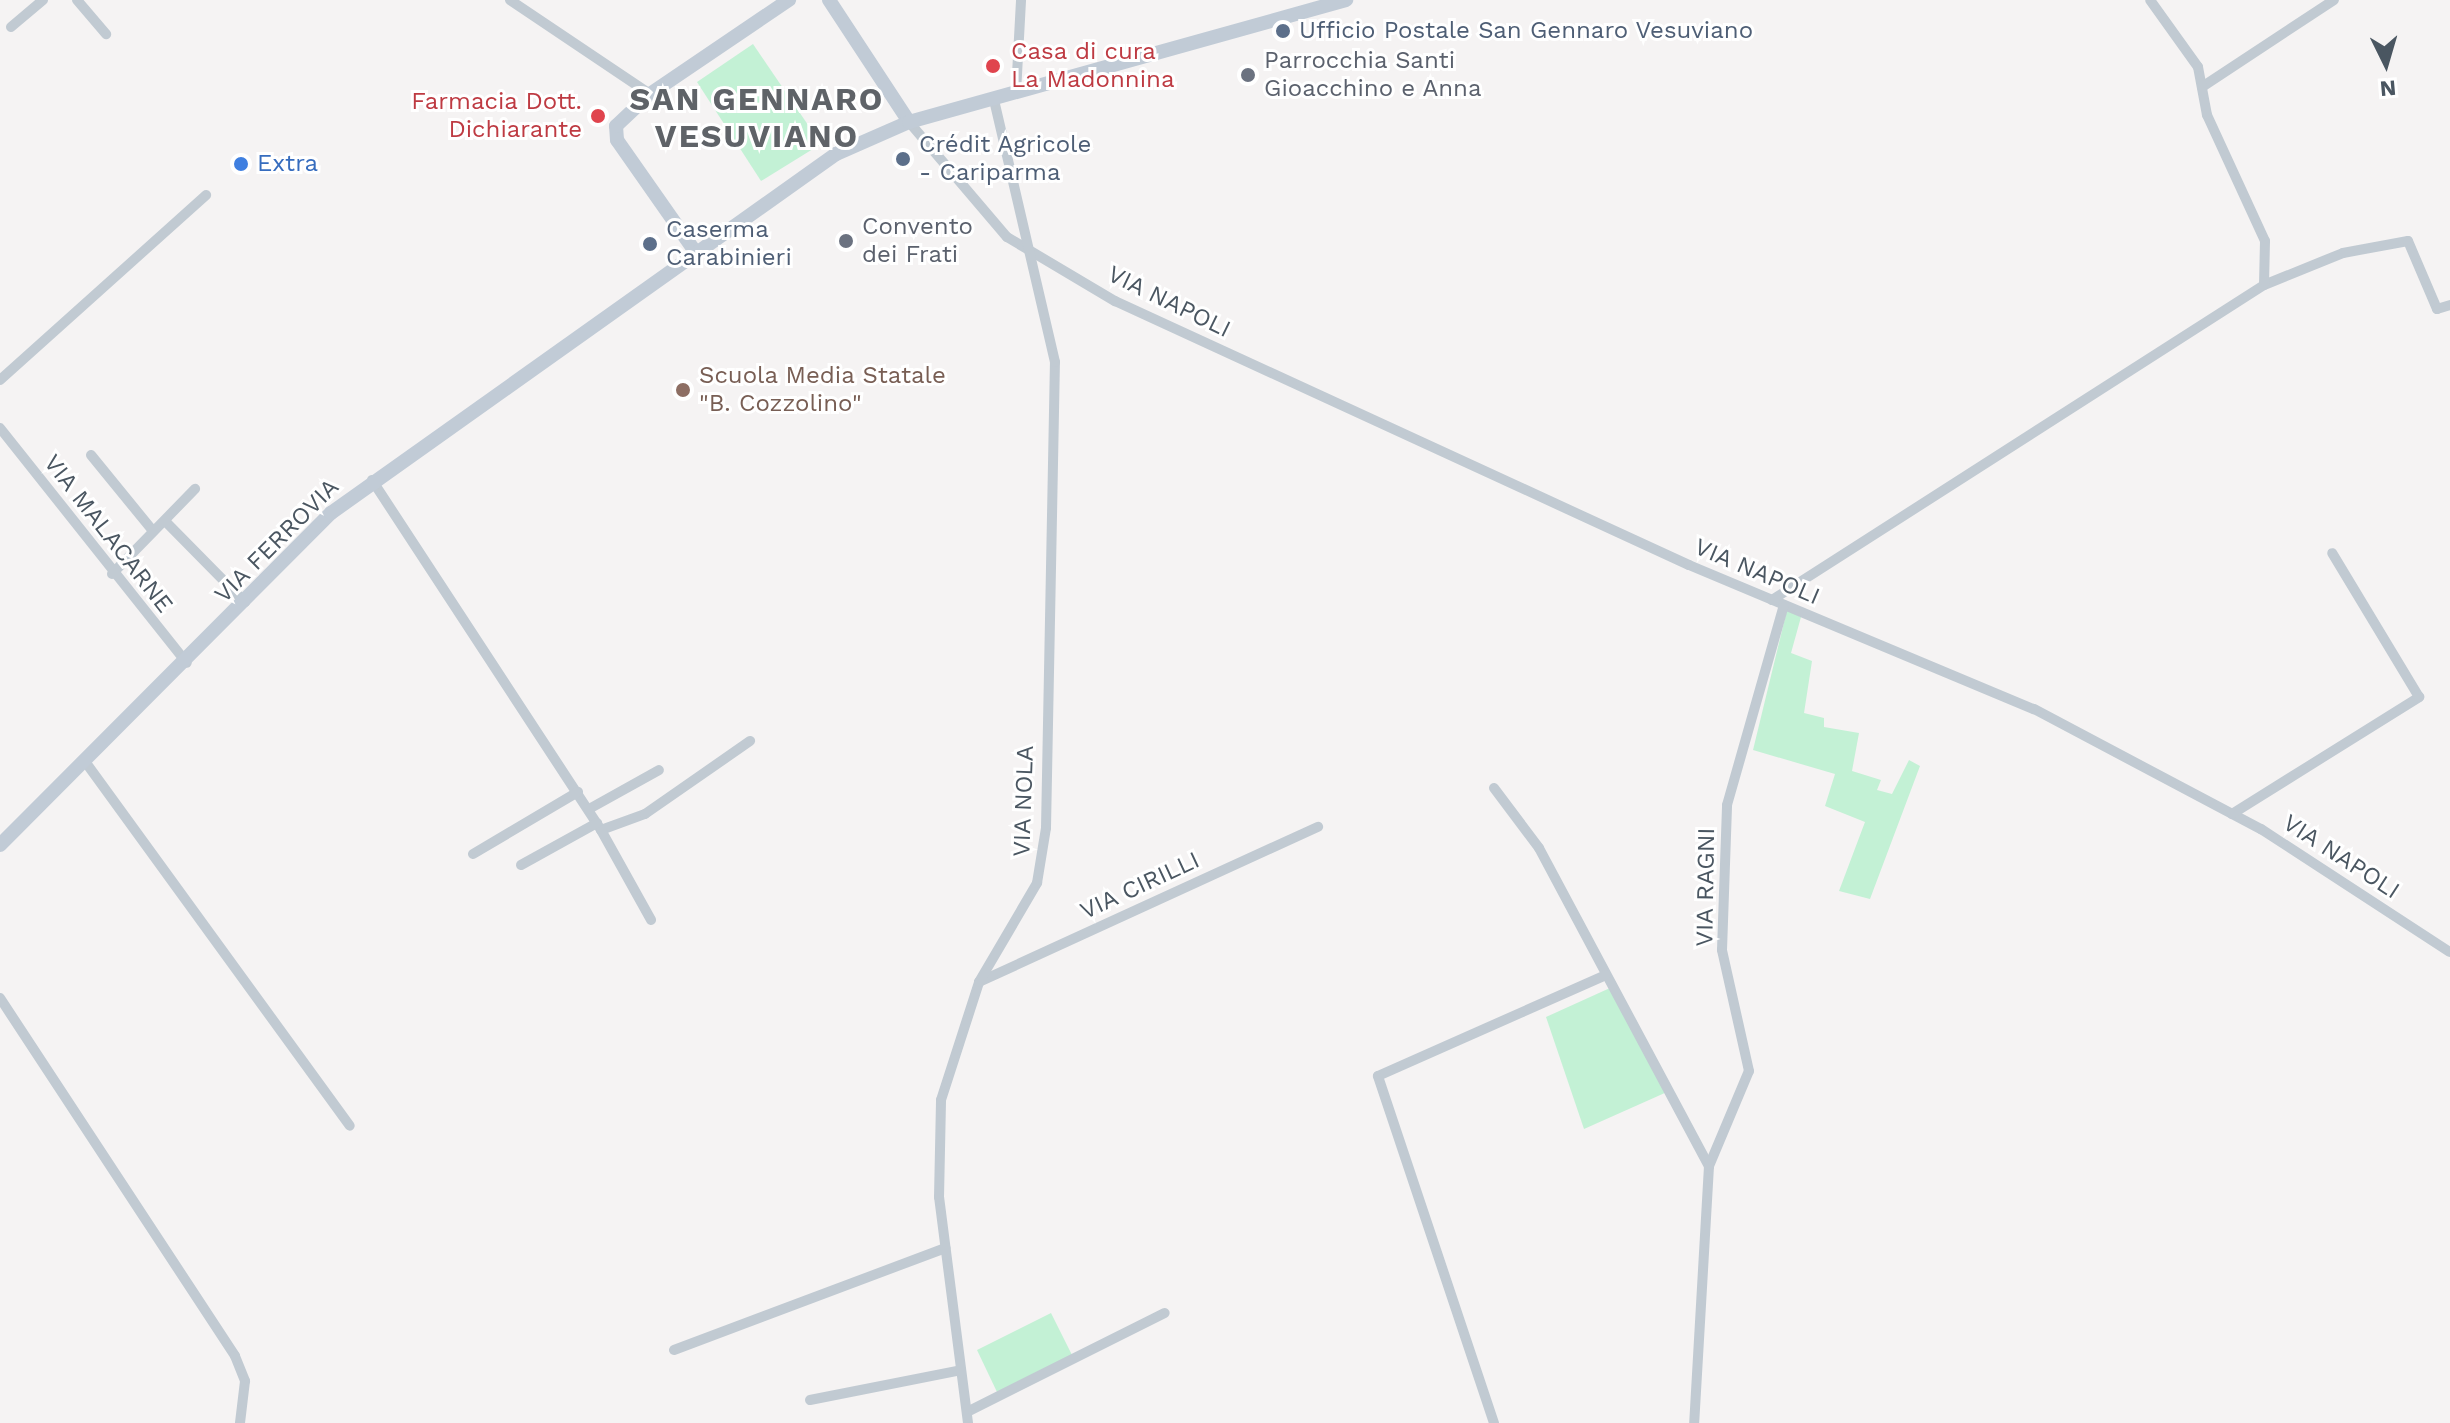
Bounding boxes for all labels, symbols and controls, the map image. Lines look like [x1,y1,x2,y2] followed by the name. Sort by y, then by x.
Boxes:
[1299,17,1754,45] place label: Ufficio Postale San Gennaro Vesuviano
[1274,22,1292,40] marker: Ufficio Postale San Gennaro Vesuviano
[2346,24,2426,104] north arrow
[1011,38,1175,94] place label: Casa di cura La Madonnina
[1264,47,1482,103] place label: Parrocchia Santi Gioacchino e Anna
[982,55,1004,77] marker: Casa di cura La Madonnina
[1239,66,1257,84] marker: Parrocchia Santi Gioacchino e Anna
[2379,75,2397,102] text: N
[630,81,884,156] district label: SAN GENNARO VESUVIANO
[411,88,582,144] place label: Farmacia Dott. Dichiarante
[589,107,607,125] marker: Farmacia Dott. Dichiarante
[919,131,1092,187] place label: Crédit Agricole - Cariparma
[257,150,318,178] place label: Extra
[894,150,912,168] marker: Crédit Agricole - Cariparma
[232,155,250,173] marker: Extra
[862,213,973,269] place label: Convento dei Frati
[666,216,792,272] place label: Caserma Carabinieri
[837,232,855,250] marker: Convento dei Frati
[641,235,659,253] marker: Caserma Carabinieri
[1102,260,1236,344] street label: VIA NAPOLI
[699,362,947,418] place label: Scuola Media Statale "B. Cozzolino"
[674,381,692,399] marker: Scuola Media Statale "B. Cozzolino"
[37,449,179,619] street label: VIA MALACARNE
[209,473,345,609] street label: VIA FERROVIA
[1690,533,1824,611] street label: VIA NAPOLI
[1008,744,1040,858] street label: VIA NOLA
[2277,808,2405,906] street label: VIA NAPOLI
[1691,827,1721,947] street label: VIA RAGNI
[1075,846,1205,926] street label: VIA CIRILLI

